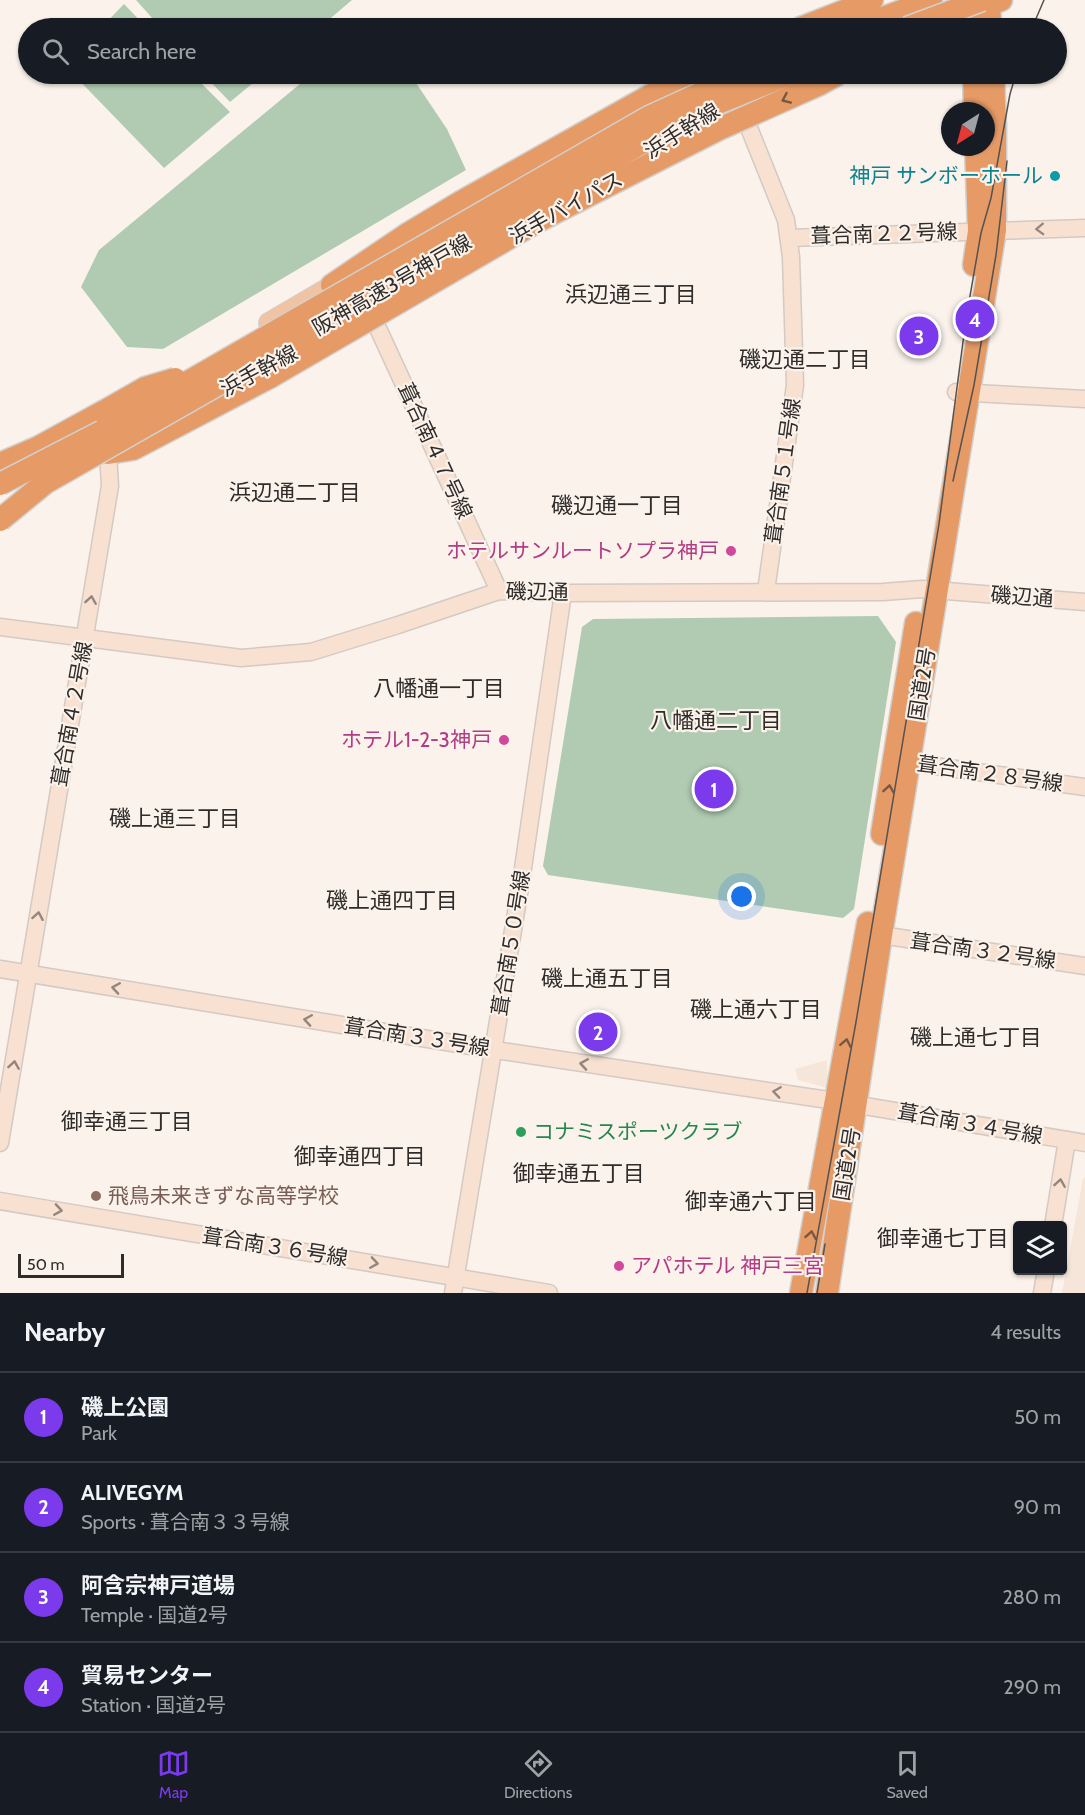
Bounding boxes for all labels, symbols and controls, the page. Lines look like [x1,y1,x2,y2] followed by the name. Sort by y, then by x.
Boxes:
[18,18,1067,84] search box
[39,35,72,68] icon: search
[87,38,196,65] text: Search here
[781,92,792,104] one-way arrow
[639,98,724,163] street label: 浜手幹線
[941,102,995,156] north arrow
[849,163,1043,188] place label: 神戸 サンボーホール
[505,166,627,249] street label: 浜手バイパス
[1048,169,1062,183] marker: 神戸 サンボーホール
[810,218,958,249] street label: 葺合南２２号線
[1035,223,1044,235] one-way arrow
[308,229,476,340] street label: 阪神高速3号神戸線
[565,281,697,308] district label: 浜辺通三丁目
[956,296,994,342] pin: 4
[900,314,938,358] pin: 3
[216,340,302,401] street label: 浜手幹線
[739,346,871,373] district label: 磯辺通二丁目
[393,379,478,523] street label: 葺合南４７号線
[760,396,805,545] street label: 葺合南５１号線
[229,479,361,506] district label: 浜辺通二丁目
[551,492,683,519] district label: 磯辺通一丁目
[446,538,719,563] place label: ホテルサンルートソプラ神戸
[724,544,738,558] marker: ホテルサンルートソプラ神戸
[505,578,569,605] street label: 磯辺通
[990,582,1054,611] street label: 磯辺通
[84,595,97,605] one-way arrow
[46,639,97,788] street label: 葺合南４２号線
[903,645,940,722] street label: 国道2号
[373,675,505,702] district label: 八幡通一丁目
[650,707,782,734] district label: 八幡通二丁目
[341,727,492,752] place label: ホテル1-2-3神戸
[497,733,511,747] marker: ホテル1-2-3神戸
[916,751,1065,796] street label: 葺合南２８号線
[694,766,734,812] pin: 1
[883,785,895,794] one-way arrow
[109,805,241,832] district label: 磯上通三丁目
[487,868,534,1017] street label: 葺合南５０号線
[727,882,756,911] your location
[326,887,458,914] district label: 磯上通四丁目
[31,912,44,922] one-way arrow
[909,928,1058,973] street label: 葺合南３２号線
[541,965,673,992] district label: 磯上通五丁目
[111,983,121,995] one-way arrow
[690,996,822,1023] district label: 磯上通六丁目
[578,1010,618,1054] pin: 2
[343,1013,492,1060] street label: 葺合南３３号線
[304,1014,314,1027] one-way arrow
[910,1024,1042,1051] district label: 磯上通七丁目
[839,1039,851,1048] one-way arrow
[579,1058,589,1070] one-way arrow
[7,1061,19,1070] one-way arrow
[772,1087,782,1099] one-way arrow
[896,1098,1045,1149] street label: 葺合南３４号線
[61,1108,193,1135] district label: 御幸通三丁目
[533,1119,743,1144] place label: コナミスポーツクラブ
[514,1125,528,1139] marker: コナミスポーツクラブ
[828,1125,865,1202] street label: 国道2号
[294,1143,426,1170] district label: 御幸通四丁目
[513,1160,645,1187] district label: 御幸通五丁目
[1054,1178,1066,1188] one-way arrow
[108,1183,339,1208] place label: 飛鳥未来きずな高等学校
[685,1188,817,1215] district label: 御幸通六丁目
[89,1189,103,1203] marker: 飛鳥未来きずな高等学校
[53,1204,62,1216] one-way arrow
[1013,1221,1067,1275] map controls
[1013,1221,1067,1275] button: layers
[201,1223,350,1270] street label: 葺合南３６号線
[877,1225,1009,1252] district label: 御幸通七丁目
[805,1231,817,1240] one-way arrow
[18,1251,124,1278] scale bar
[631,1253,824,1278] place label: アパホテル 神戸三宮
[27,1255,64,1274] text: 50 m
[370,1257,379,1269] one-way arrow
[612,1259,626,1273] marker: アパホテル 神戸三宮
[24,1316,105,1348] text: Nearby
[990,1320,1061,1344] text: 4 results
[81,1394,169,1421] text: 磯上公園
[40,1405,47,1429] text: 1
[1014,1405,1061,1429] text: 50 m
[81,1421,117,1445] text: Park
[81,1479,184,1506] text: ALIVEGYM
[38,1495,49,1519] text: 2
[1014,1495,1061,1519] text: 90 m
[81,1510,290,1534] text: Sports · 葺合南３３号線
[81,1572,235,1599] text: 阿含宗神戸道場
[38,1585,49,1609] text: 3
[1002,1585,1061,1609] text: 280 m
[81,1603,228,1627] text: Temple · 国道2号
[81,1662,213,1689] text: 貿易センター
[37,1675,50,1699] text: 4
[1003,1675,1061,1699] text: 290 m
[81,1693,226,1717] text: Station · 国道2号
[157,1747,190,1802] tab: Map
[504,1747,572,1802] tab: Directions
[886,1747,928,1802] tab: Saved

